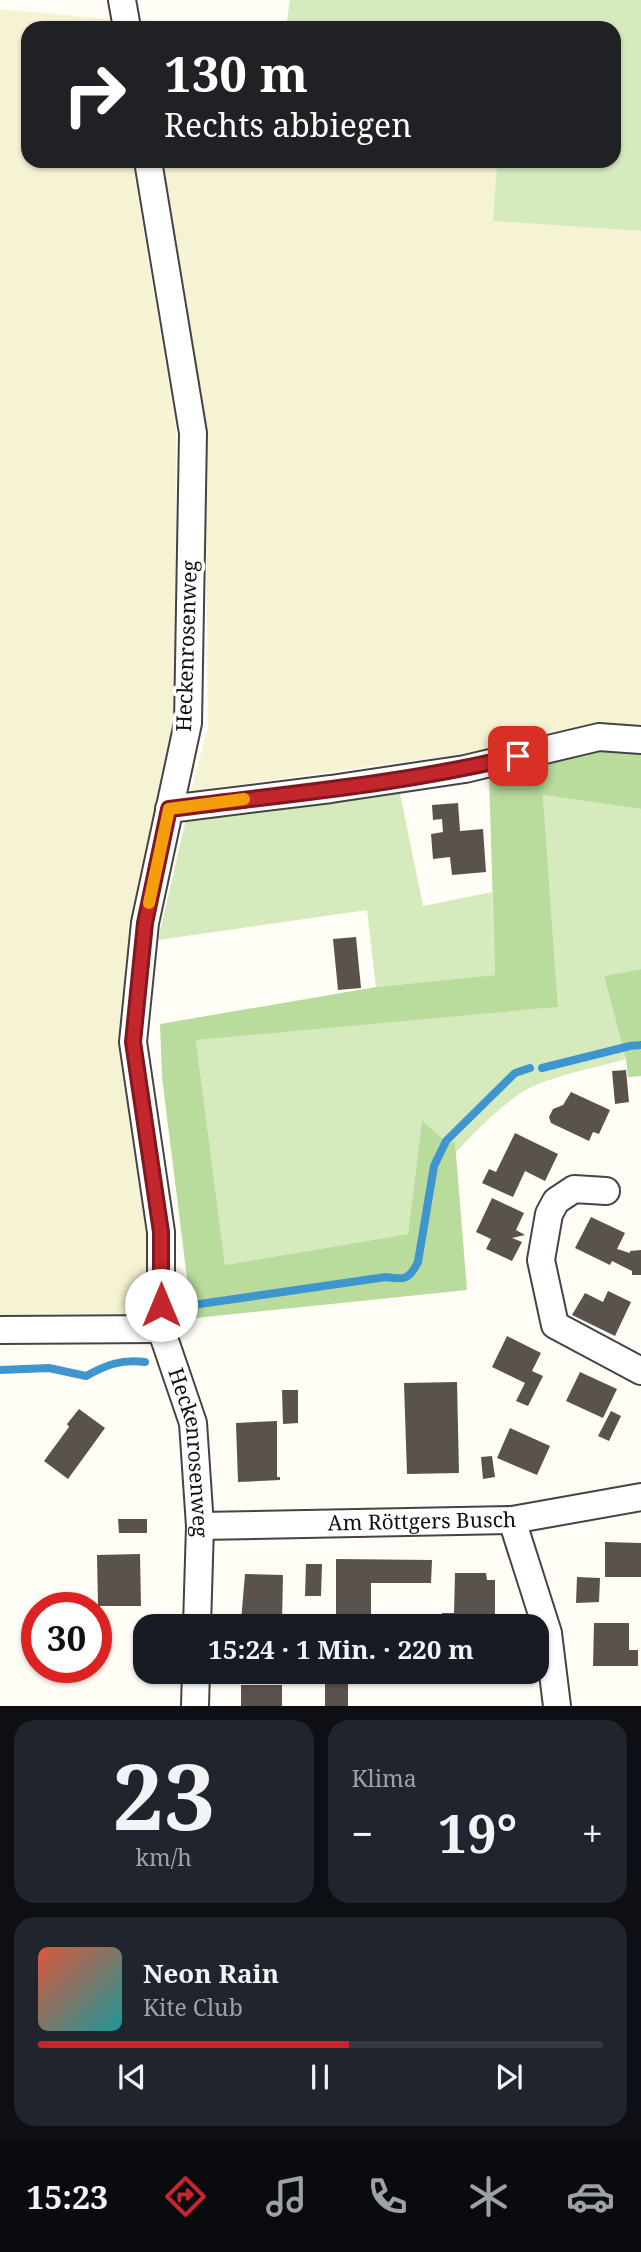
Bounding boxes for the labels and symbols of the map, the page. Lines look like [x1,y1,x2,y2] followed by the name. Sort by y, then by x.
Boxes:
[169,559,203,732] street label: Heckenrosenweg
[488,726,548,786] pin
[124,1268,198,1342] position arrow
[162,1364,215,1539] street label: Heckenrosenweg
[327,1505,516,1537] street label: Am Röttgers Busch
[21,1592,112,1683] speed limit sign: 30

